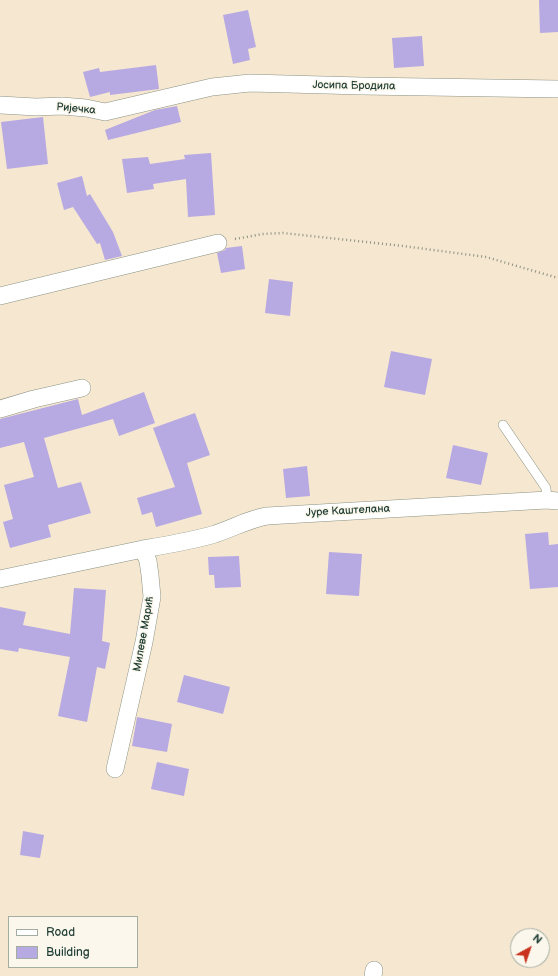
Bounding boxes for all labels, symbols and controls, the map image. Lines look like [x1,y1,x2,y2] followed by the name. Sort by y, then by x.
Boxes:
[312,79,396,93] street label: Јосипа Бродила
[56,101,96,117] street label: Ријечка
[306,502,390,520] street label: Јуре Каштелана
[131,595,157,673] street label: Милеве Марић
[8,916,138,968] legend
[46,925,75,940] text: Road
[510,928,550,968] north arrow
[530,932,545,947] text: N
[46,945,90,960] text: Building

